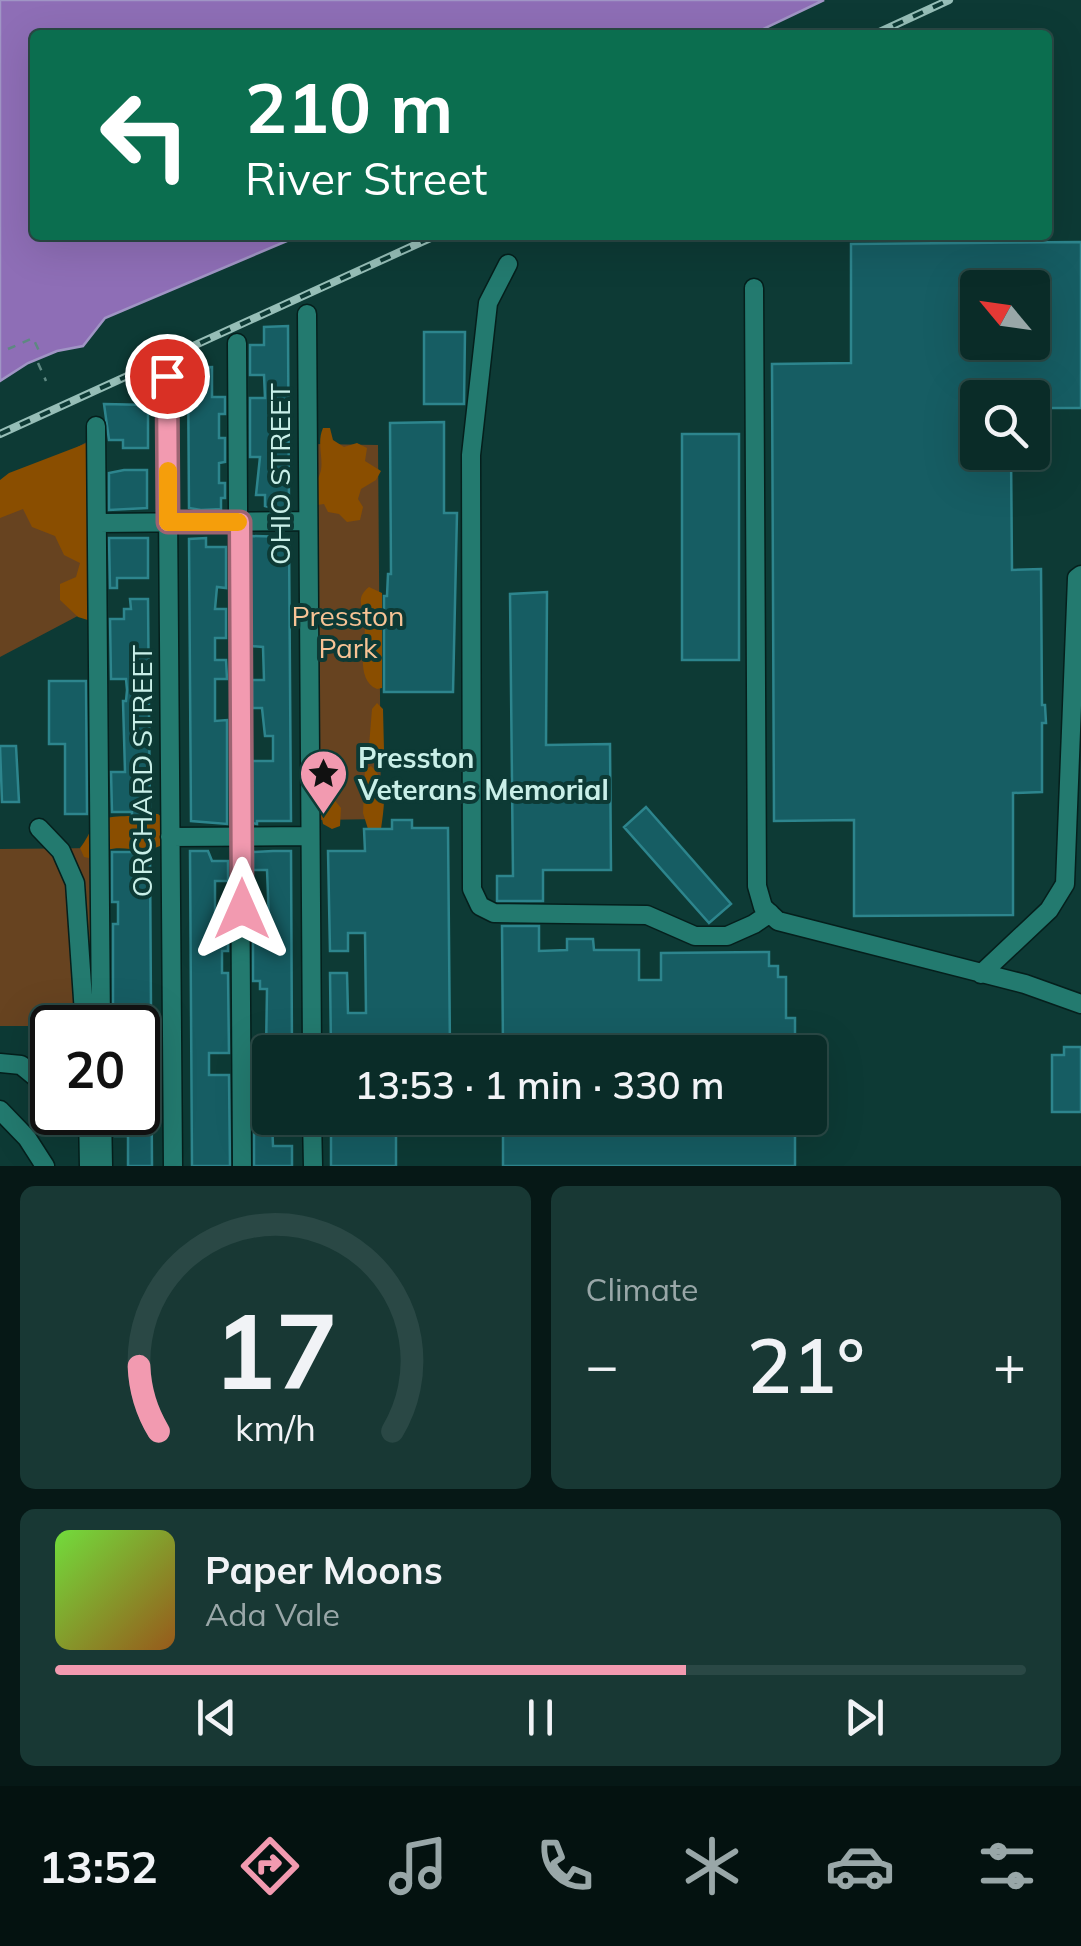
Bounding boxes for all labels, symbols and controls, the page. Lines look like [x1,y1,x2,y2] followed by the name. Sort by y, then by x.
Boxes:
[245,63,453,151] text: 210 m
[80,70,210,200] icon: left
[245,150,487,206] text: River Street
[960,270,1050,360] north arrow
[960,270,1050,470] map controls
[125,334,210,419] pin
[140,349,195,404] icon: arrive
[960,380,1050,470] button: search
[262,383,297,565] street label: OHIO STREET
[292,598,404,665] park label: Presston Park
[124,645,159,897] street label: ORCHARD STREET
[357,740,609,807] place label: Presston Veterans Memorial
[297,748,349,816] place icon: Presston Veterans Memorial
[190,857,294,961] position arrow
[30,1005,160,1135] speed limit sign: 20
[354,1061,725,1109] text: 13:53 · 1 min · 330 m
[586,1269,698,1309] text: Climate
[213,1284,338,1415] text: 17
[747,1318,865,1412] text: 21°
[586,1330,619,1399] text: −
[993,1330,1026,1399] text: +
[235,1405,316,1450] text: km/h
[205,1546,443,1594] text: Paper Moons
[205,1594,340,1634] text: Ada Vale
[189,1690,244,1745] icon: previous
[513,1690,568,1745] icon: pause
[837,1690,892,1745] icon: next
[235,1831,305,1901] icon: directions
[383,1831,453,1901] icon: music
[530,1831,600,1901] icon: phone
[677,1831,747,1901] icon: climate
[825,1831,895,1901] icon: car
[972,1831,1042,1901] icon: filters
[39,1838,158,1894] text: 13:52

